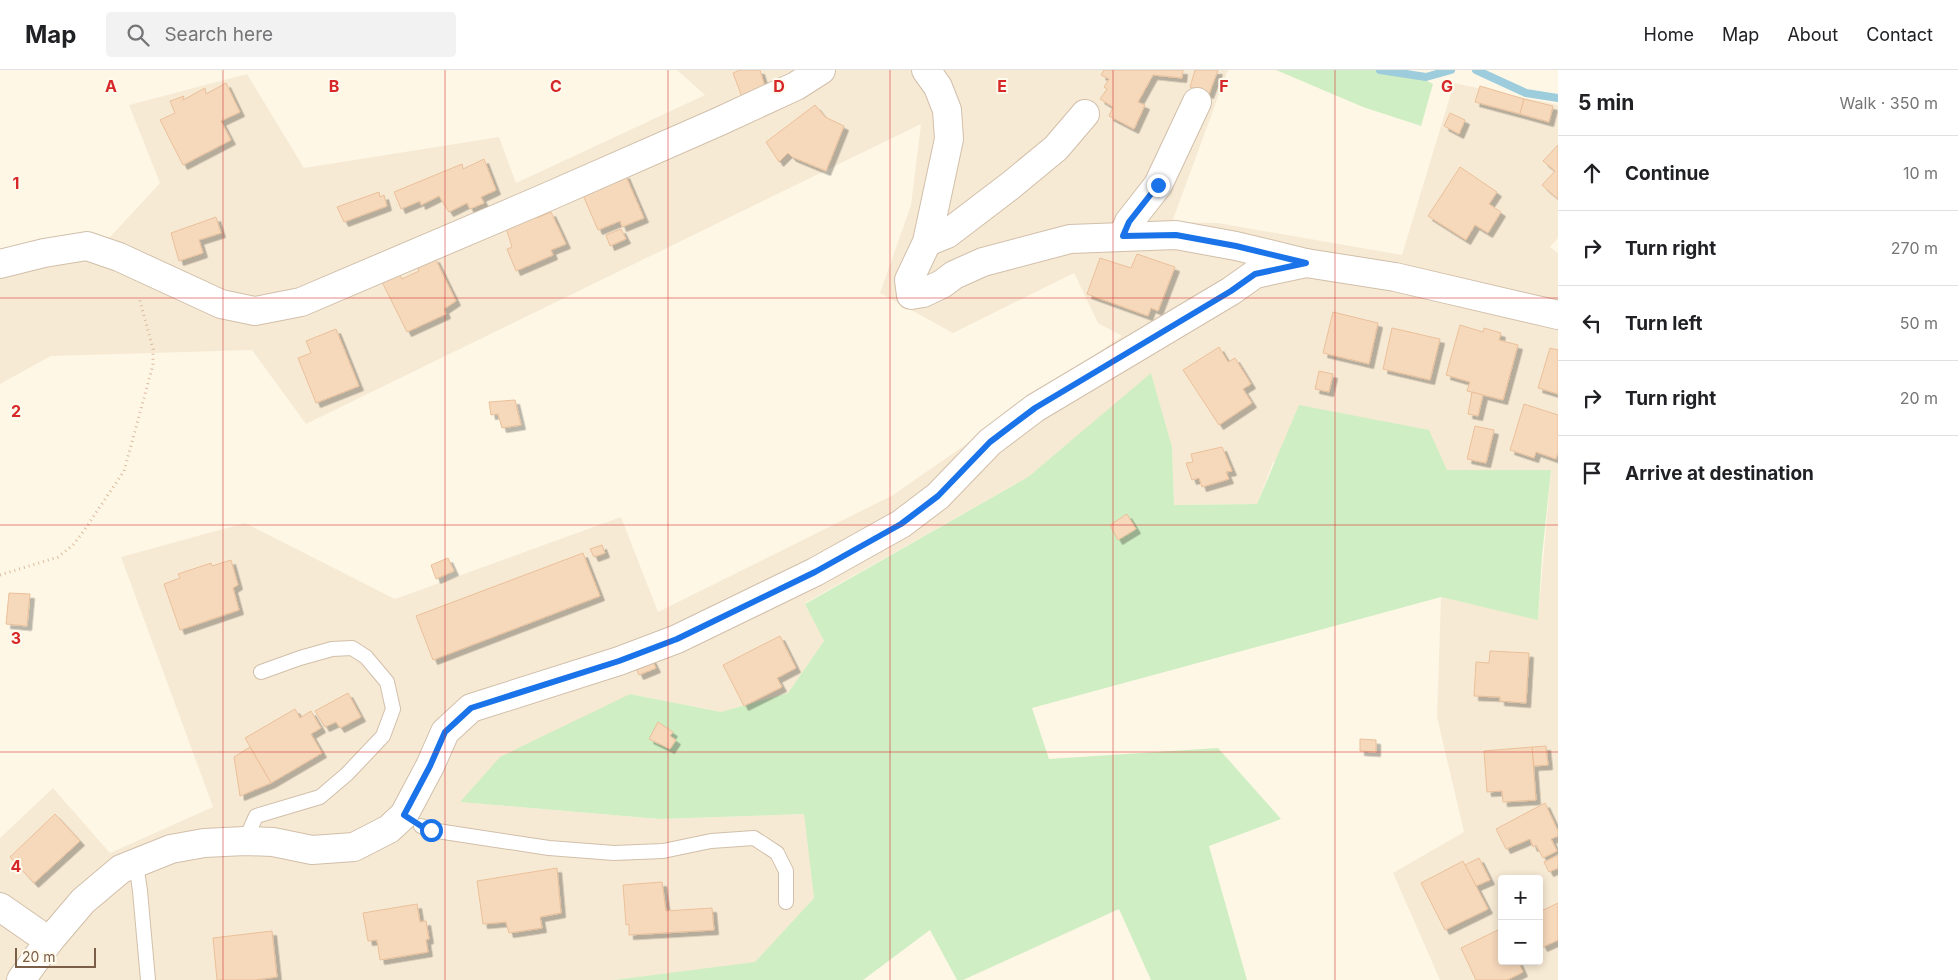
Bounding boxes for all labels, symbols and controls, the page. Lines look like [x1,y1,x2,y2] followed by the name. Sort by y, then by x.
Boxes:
[106,12,456,57] search box
[25,20,76,49] text: Map
[124,21,152,49] icon: search
[164,23,273,46] text: Search here
[1644,24,1694,45] text: Home
[1722,24,1759,45] text: Map
[1787,24,1838,45] text: About
[1866,24,1933,45] text: Contact
[105,76,117,96] text: A
[329,76,339,96] text: B
[550,76,562,96] text: C
[773,76,785,96] text: D
[997,76,1007,96] text: E
[1219,76,1229,96] text: F
[1441,76,1453,96] text: G
[1578,90,1634,115] text: 5 min
[1840,93,1938,113] text: Walk · 350 m
[1578,159,1606,187] icon: ahead
[1625,162,1710,185] text: Continue
[1903,163,1938,183] text: 10 m
[13,173,19,193] text: 1
[1147,174,1170,197] route end
[1578,234,1606,262] icon: right
[1625,237,1716,260] text: Turn right
[1891,238,1938,258] text: 270 m
[1578,309,1606,337] icon: left
[1625,312,1703,335] text: Turn left
[1900,313,1938,333] text: 50 m
[1578,384,1606,412] icon: right
[1625,387,1716,410] text: Turn right
[1900,388,1938,408] text: 20 m
[11,401,21,421] text: 2
[1578,459,1606,487] icon: arrive
[1625,462,1814,485] text: Arrive at destination
[11,628,21,648] text: 3
[420,819,443,842] route start
[11,856,22,876] text: 4
[1498,875,1543,965] map controls
[1498,875,1543,920] button: +
[1498,920,1543,965] button: −
[15,945,96,968] scale bar
[22,948,56,965] text: 20 m

